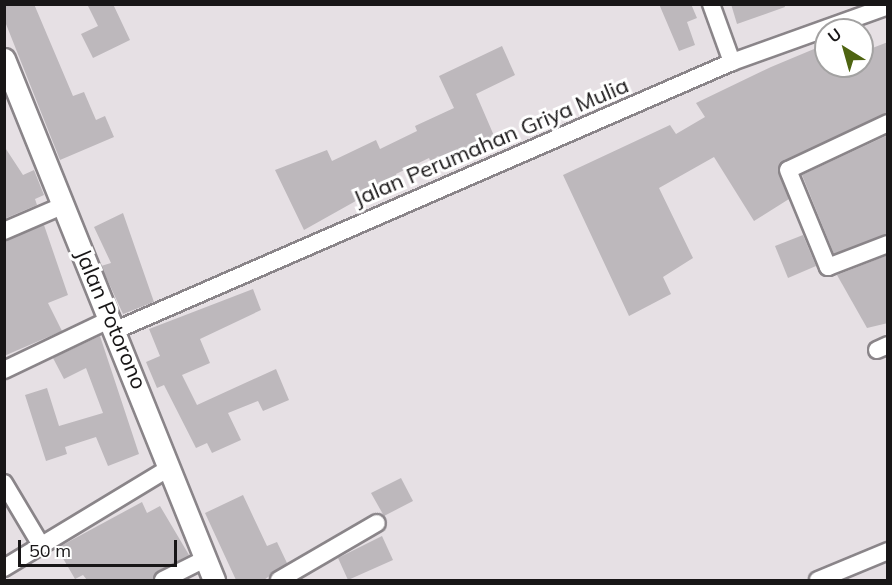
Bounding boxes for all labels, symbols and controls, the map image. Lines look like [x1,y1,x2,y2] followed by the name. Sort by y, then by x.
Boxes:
[814,18,874,78] north arrow
[824,24,845,47] text: U
[350,72,632,212] street label: Jalan Perumahan Griya Mulia
[70,245,152,393] street label: Jalan Potorono
[21,528,180,566] scale bar
[29,539,71,562] text: 50 m

